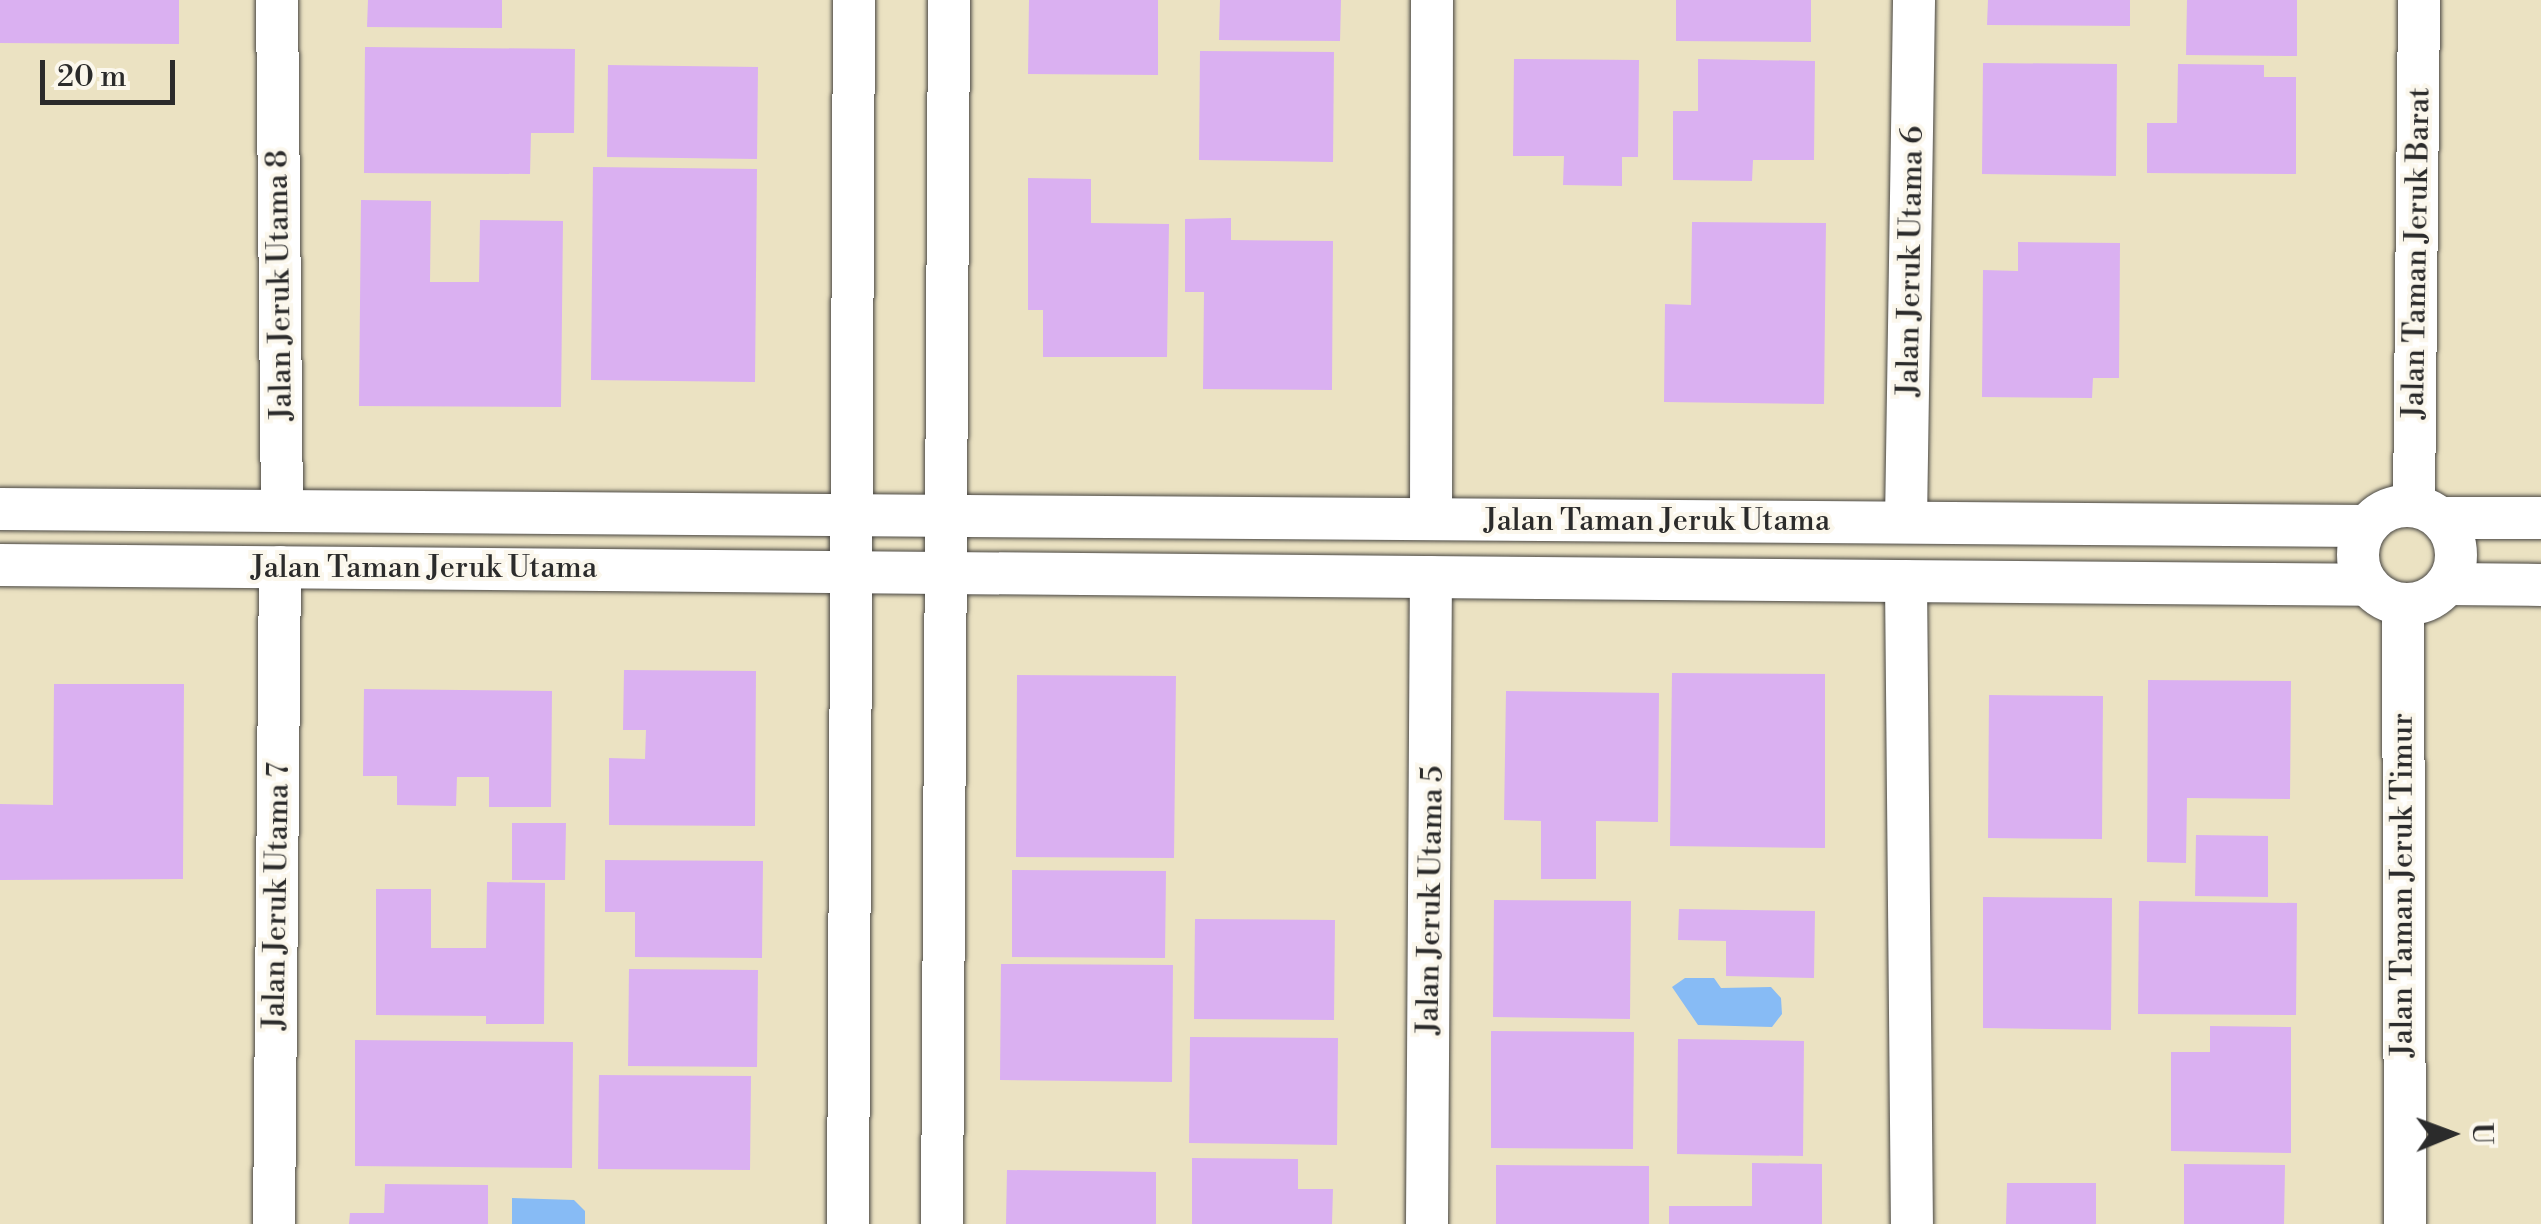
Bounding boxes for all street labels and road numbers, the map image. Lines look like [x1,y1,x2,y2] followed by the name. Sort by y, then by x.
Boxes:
[2396,87,2438,419] street label: Jalan Taman Jeruk Barat
[1891,125,1931,397] street label: Jalan Jeruk Utama 6
[260,149,300,421] street label: Jalan Jeruk Utama 8
[1484,503,1830,539] street label: Jalan Taman Jeruk Utama
[251,550,597,586] street label: Jalan Taman Jeruk Utama
[2385,713,2421,1057] street label: Jalan Taman Jeruk Timur
[257,762,297,1030] street label: Jalan Jeruk Utama 7
[1411,765,1451,1035] street label: Jalan Jeruk Utama 5

